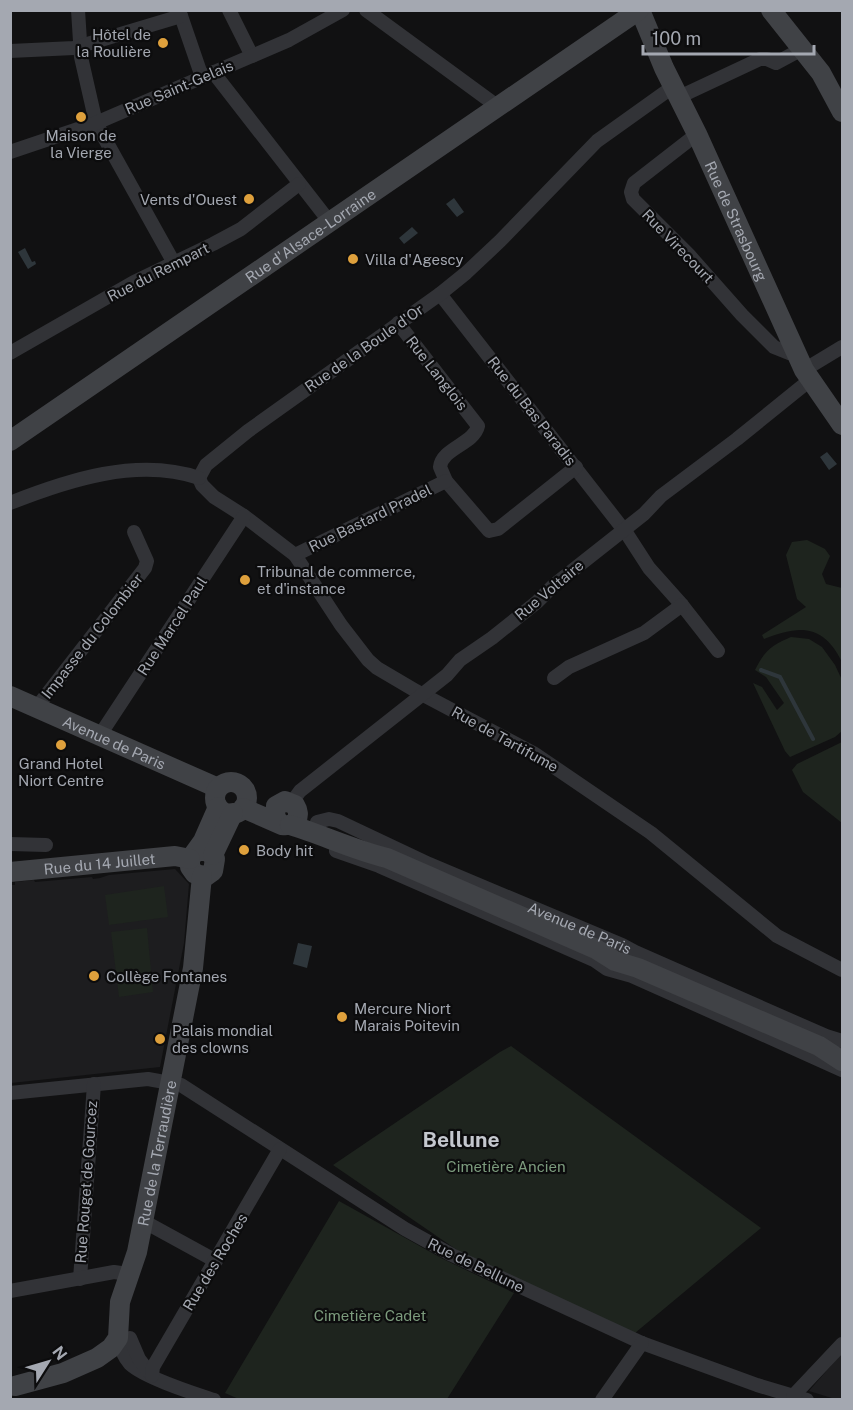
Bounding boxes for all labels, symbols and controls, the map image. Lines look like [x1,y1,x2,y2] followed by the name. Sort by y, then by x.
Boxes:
[643,18,814,56] scale bar
[77,26,151,60] place label: Hôtel de la Roulière
[652,28,701,49] text: 100 m
[156,36,170,50] marker: Hôtel de la Roulière
[122,57,236,117] street label: Rue Saint-Gelais
[74,110,88,124] marker: Maison de la Vierge
[46,127,116,161] place label: Maison de la Vierge
[702,158,771,284] street label: Rue de Strasbourg
[242,185,379,286] street label: Rue d'Alsace-Lorraine
[140,191,237,208] place label: Vents d'Ouest
[242,192,256,206] marker: Vents d'Ouest
[639,206,717,286] street label: Rue Virecourt
[104,239,212,305] street label: Rue du Rempart
[365,251,464,268] place label: Villa d'Agescy
[346,252,360,266] marker: Villa d'Agescy
[302,301,427,395] street label: Rue de la Boule d'Or
[403,333,471,413] street label: Rue Langlois
[484,353,580,469] street label: Rue du Bas Paradis
[306,481,434,555] street label: Rue Bastard Pradel
[511,556,587,624] street label: Rue Voltaire
[257,563,416,597] place label: Tribunal de commerce, et d'instance
[38,570,146,702] street label: Impasse du Colombier
[238,573,252,587] marker: Tribunal de commerce, et d'instance
[134,574,210,678] street label: Rue Marcel Paul
[449,703,561,775] street label: Rue de Tartifume
[60,712,168,772] street label: Avenue de Paris
[54,738,68,752] marker: Grand Hotel Niort Centre
[18,755,104,789] place label: Grand Hotel Niort Centre
[256,842,314,859] place label: Body hit
[237,843,251,857] marker: Body hit
[43,849,156,877] street label: Rue du 14 Juillet
[526,898,635,957] street label: Avenue de Paris
[106,968,227,985] place label: Collège Fontanes
[87,969,101,983] marker: Collège Fontanes
[354,1000,460,1034] place label: Mercure Niort Marais Poitevin
[335,1010,349,1024] marker: Mercure Niort Marais Poitevin
[172,1022,273,1056] place label: Palais mondial des clowns
[153,1032,167,1046] marker: Palais mondial des clowns
[134,1079,179,1228] street label: Rue de la Terraudière
[72,1100,100,1264] street label: Rue Rouget de Gourcez
[422,1127,500,1152] district label: Bellune
[446,1158,566,1175] park label: Cimetière Ancien
[179,1210,251,1314] street label: Rue des Roches
[425,1234,527,1296] street label: Rue de Bellune
[314,1307,426,1324] park label: Cimetière Cadet
[18,1332,78,1392] north arrow
[48,1343,71,1364] text: N

